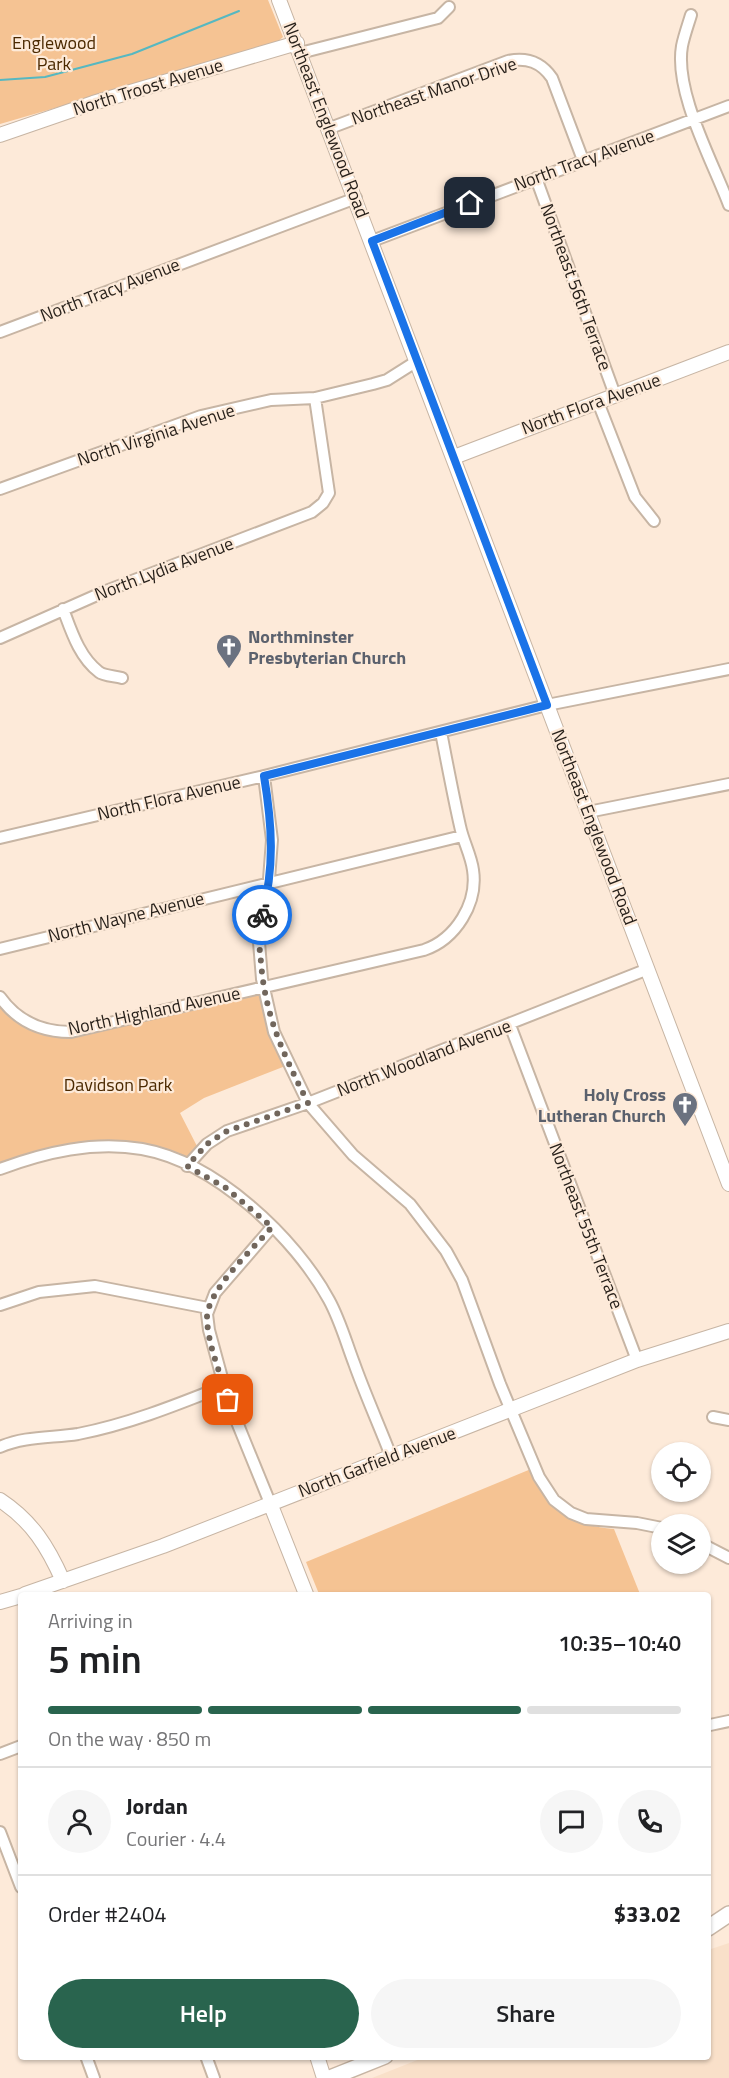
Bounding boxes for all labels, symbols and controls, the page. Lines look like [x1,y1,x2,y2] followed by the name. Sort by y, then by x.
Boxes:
[277,18,376,222] street label: Northeast Englewood Road
[12,29,96,77] park label: Englewood Park
[347,50,520,132] street label: Northeast Manor Drive
[69,51,226,122] street label: North Troost Avenue
[510,122,658,197] street label: North Tracy Avenue
[444,177,495,228] pin
[453,186,486,219] icon: home
[534,200,619,374] street label: Northeast 56th Terrace
[36,250,184,329] street label: North Tracy Avenue
[517,366,664,441] street label: North Flora Avenue
[74,396,238,473] street label: North Virginia Avenue
[90,530,237,607] street label: North Lydia Avenue
[248,623,406,671] place label: Northminster Presbyterian Church
[214,632,244,670] church icon: Northminster Presbyterian Church
[545,725,644,929] street label: Northeast Englewood Road
[95,768,243,827] street label: North Flora Avenue
[45,884,207,949] street label: North Wayne Avenue
[232,885,292,945] courier
[246,899,279,932] icon: bike
[65,979,242,1042] street label: North Highland Avenue
[333,1012,515,1103] street label: North Woodland Avenue
[64,1071,173,1098] park label: Davidson Park
[538,1081,666,1129] place label: Holy Cross Lutheran Church
[670,1090,700,1128] church icon: Holy Cross Lutheran Church
[542,1139,631,1313] street label: Northeast 55th Terrace
[202,1374,253,1425] pin
[211,1383,244,1416] icon: bag
[294,1419,460,1504] street label: North Garfield Avenue
[651,1442,711,1574] map controls
[651,1442,711,1502] button: locate
[651,1514,711,1574] button: layers
[48,1605,133,1636] text: Arriving in
[558,1626,681,1660] text: 10:35–10:40
[48,1629,142,1688] text: 5 min
[48,1723,211,1754] text: On the way · 850 m
[126,1789,188,1823] text: Jordan
[48,1790,111,1853] button: person
[540,1790,603,1853] button: chat
[618,1790,681,1853] button: phone
[126,1823,226,1854] text: Courier · 4.4
[48,1897,167,1931] text: Order #2404
[614,1897,681,1931] text: $33.02
[48,1979,359,2048] button: Help
[371,1979,681,2048] button: Share

